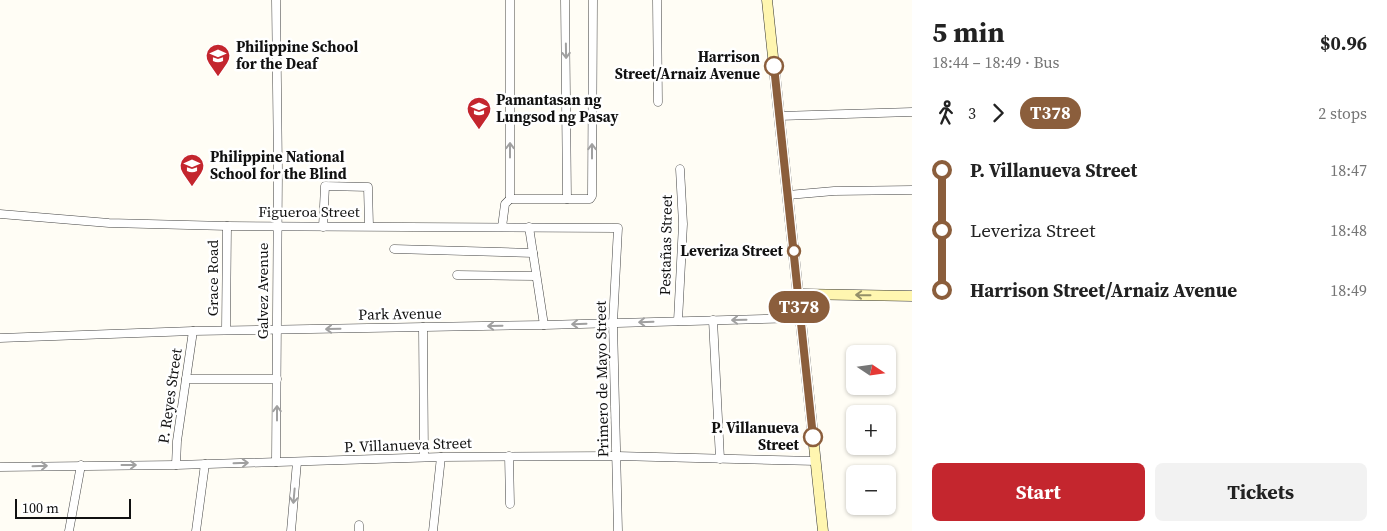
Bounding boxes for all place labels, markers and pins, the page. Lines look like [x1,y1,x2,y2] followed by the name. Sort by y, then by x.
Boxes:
[236,36,358,74] place label: Philippine School for the Deaf
[205,43,231,77] school or university icon: Philippine School for the Deaf
[615,46,760,84] place label: Harrison Street/Arnaiz Avenue
[764,56,784,76] marker: Harrison Street/Arnaiz Avenue
[496,89,618,127] place label: Pamantasan ng Lungsod ng Pasay
[466,96,492,130] school or university icon: Pamantasan ng Lungsod ng Pasay
[210,146,347,184] place label: Philippine National School for the Blind
[179,153,205,187] school or university icon: Philippine National School for the Blind
[680,240,784,261] place label: Leveriza Street
[787,244,801,258] marker: Leveriza Street
[711,417,800,455] place label: P. Villanueva Street
[803,427,823,447] marker: P. Villanueva Street

